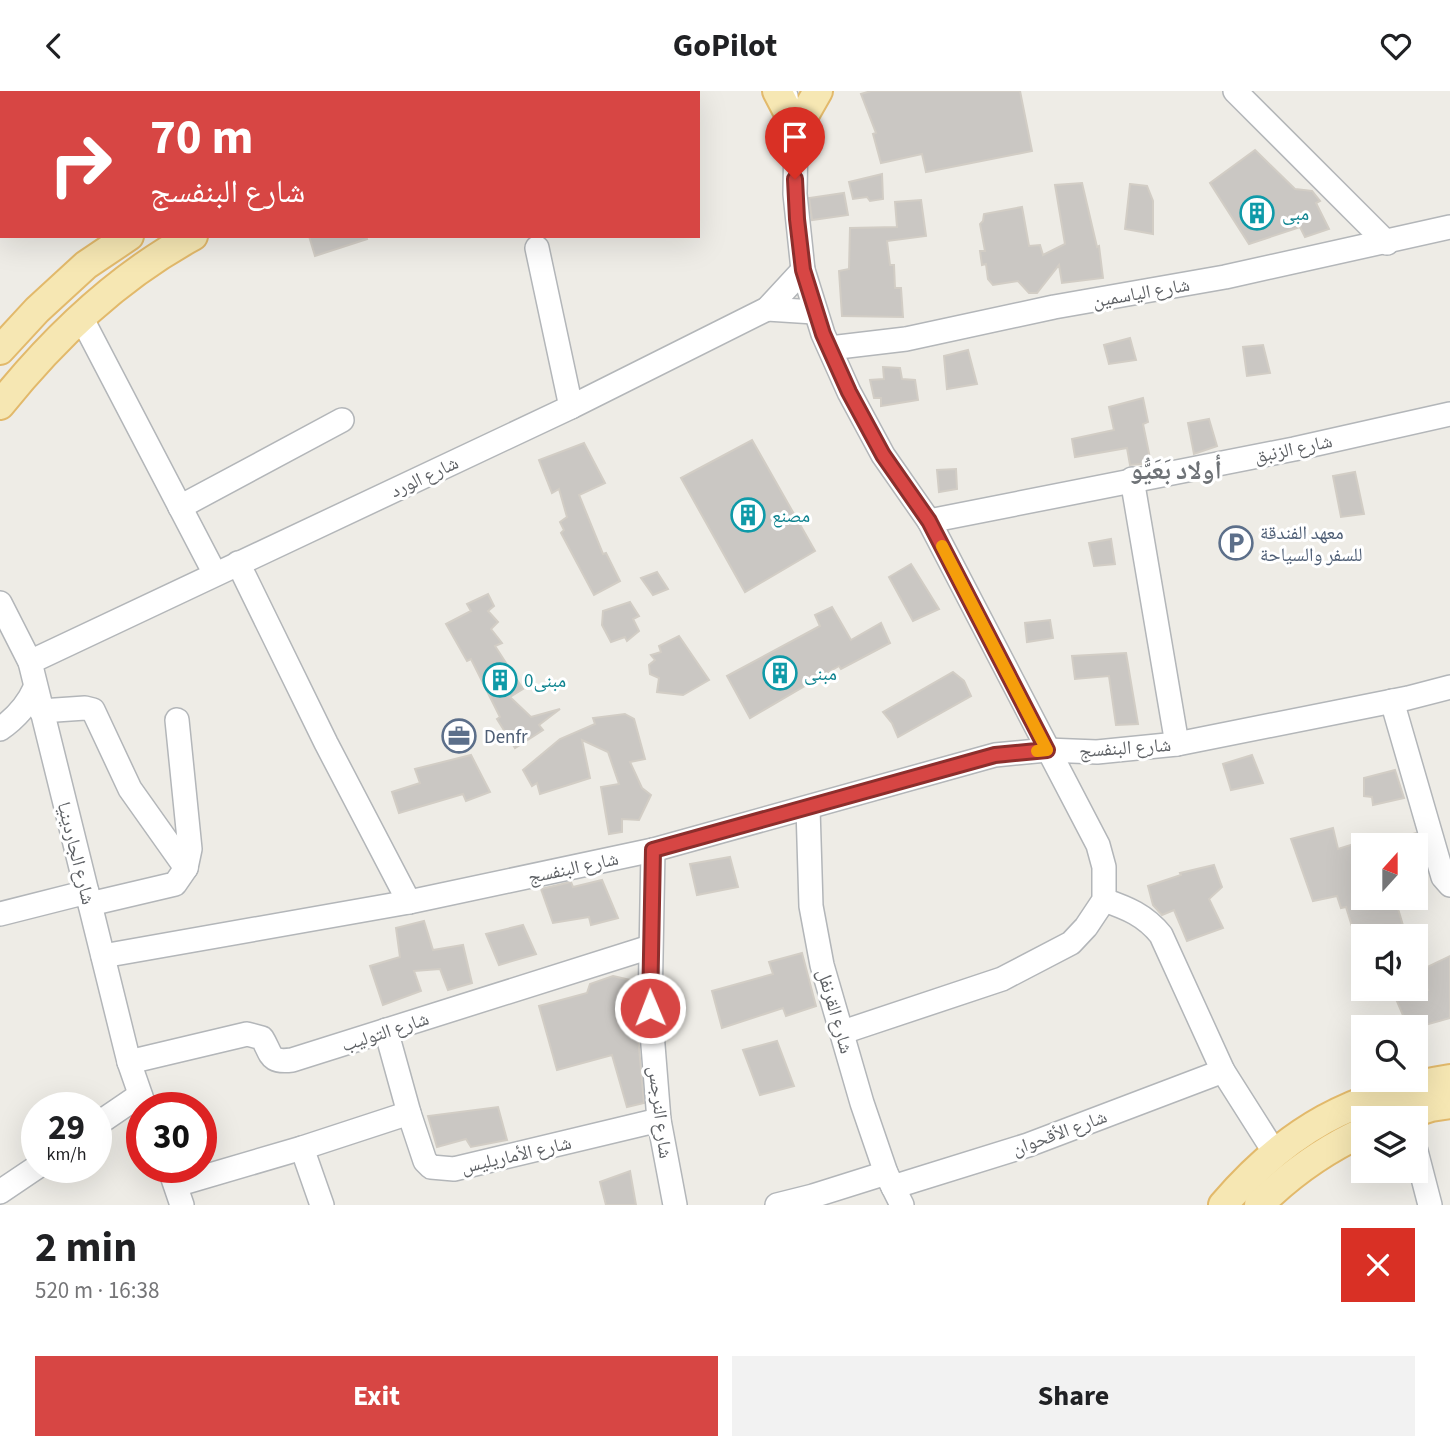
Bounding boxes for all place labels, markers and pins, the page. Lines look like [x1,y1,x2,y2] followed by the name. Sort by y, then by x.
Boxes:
[765,107,825,179] pin
[1238,194,1276,232] building icon: مبى
[1282,201,1309,228] place label: مبى
[729,496,767,534] building icon: مصنع
[772,503,810,530] place label: مصنع
[1260,520,1362,569] place label: معهد الفندقة للسفر والسياحة
[1217,524,1255,562] parking icon: معهد الفندقة للسفر والسياحة
[761,654,799,692] building icon: مبنى
[481,661,519,699] building icon: مبنى0
[804,661,837,688] place label: مبنى
[524,668,566,695] place label: مبنى0
[440,717,478,755] office icon: Denfr
[484,724,528,751] place label: Denfr

